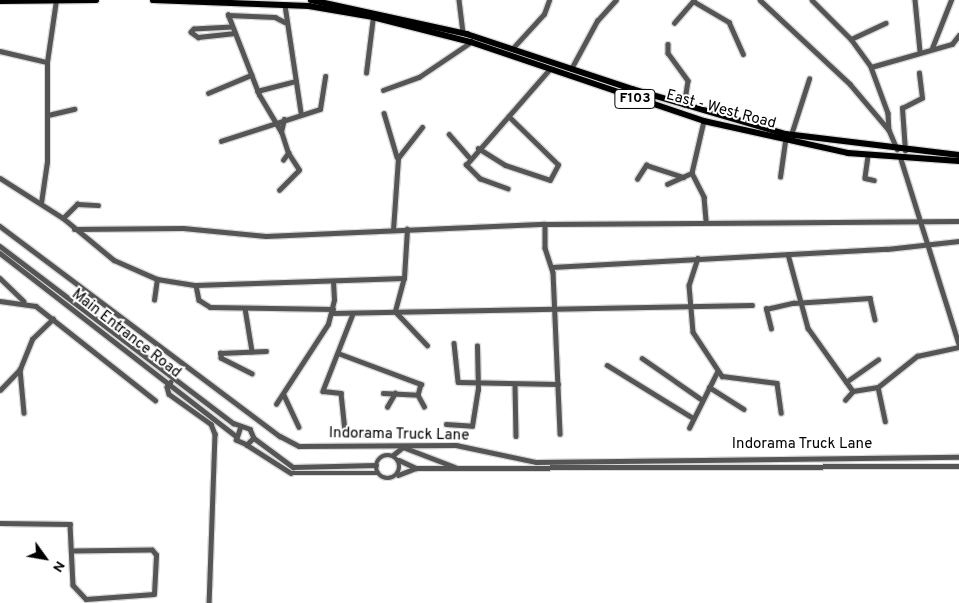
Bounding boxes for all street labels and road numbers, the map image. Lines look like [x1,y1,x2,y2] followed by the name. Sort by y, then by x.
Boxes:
[664,87,778,133] street label: East - West Road
[614,88,656,110] road number: F103
[68,286,184,382] street label: Main Entrance Road
[328,425,470,445] street label: Indorama Truck Lane
[731,436,873,454] street label: Indorama Truck Lane

